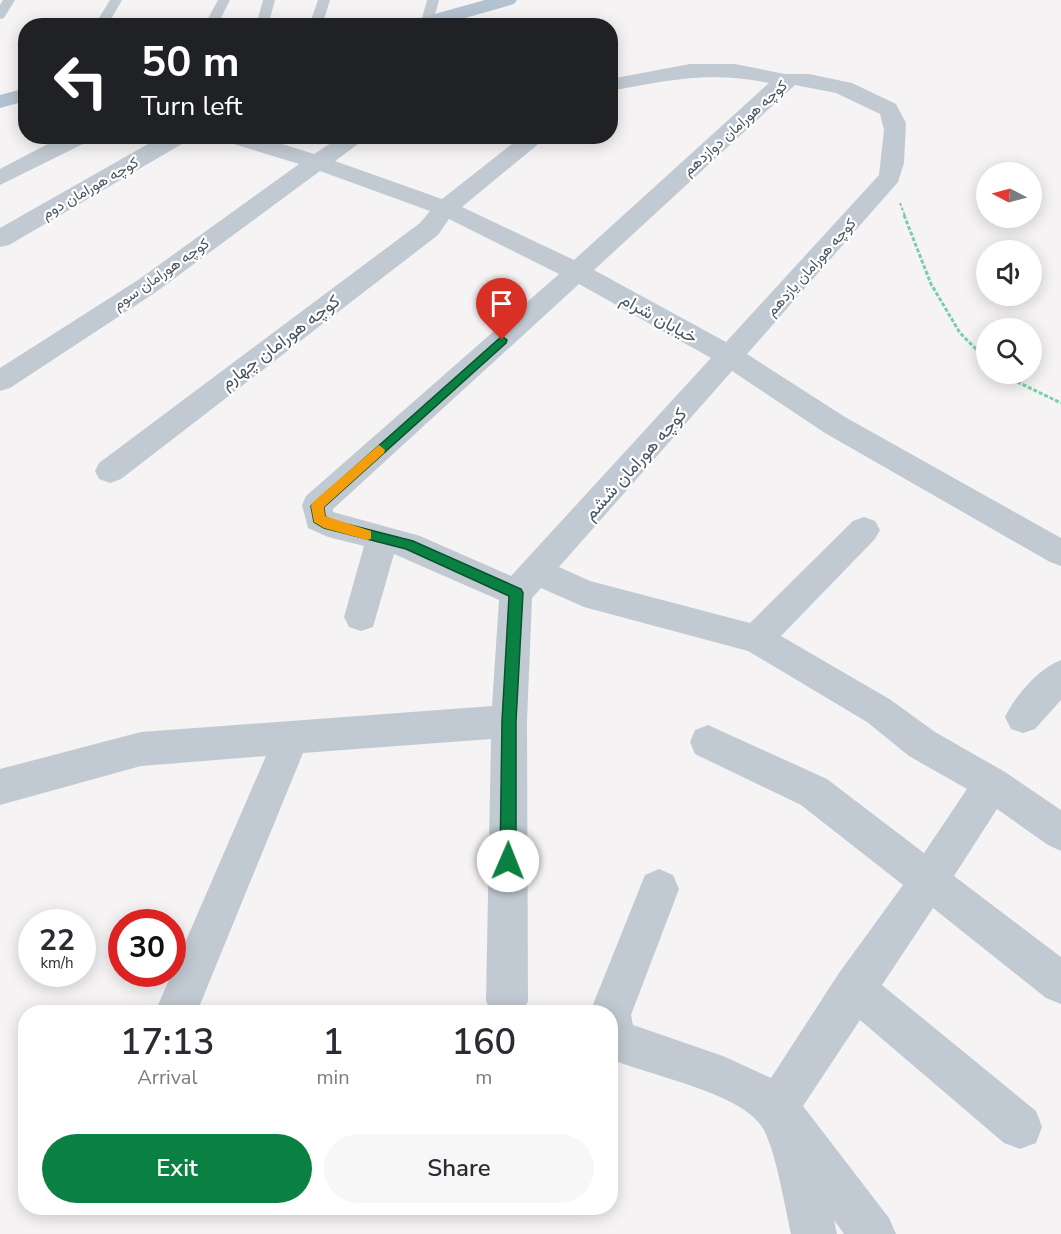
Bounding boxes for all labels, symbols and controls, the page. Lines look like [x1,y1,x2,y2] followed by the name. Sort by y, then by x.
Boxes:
[141,34,240,91] text: 50 m
[42,42,120,120] icon: left
[679,76,792,180] street label: کوچه هورامان دوازدهم
[141,88,242,125] text: Turn left
[38,152,142,224] street label: کوچه هورامان دوم
[976,162,1042,228] north arrow
[976,162,1042,384] map controls
[762,214,861,320] street label: کوچه هورامان يازدهم
[109,233,213,315] street label: کوچه هورامان سوم
[976,240,1042,306] button: sound
[476,278,527,340] pin
[485,287,518,320] icon: arrive
[616,287,702,349] street label: خیابان شرام
[215,289,345,395] street label: کوچه هورامان چهارم
[976,318,1042,384] button: search
[578,403,692,525] street label: کوچه هورامان ششم
[476,829,540,893] position arrow
[108,909,186,987] speed limit sign: 30
[39,920,75,961] text: 22
[40,953,74,973] text: km/h
[120,1018,215,1067] text: 17:13
[322,1018,344,1067] text: 1
[451,1018,516,1067] text: 160
[137,1064,197,1091] text: Arrival
[317,1064,350,1091] text: min
[475,1064,492,1091] text: m
[42,1134,312,1203] button: Exit
[324,1134,594,1203] button: Share

